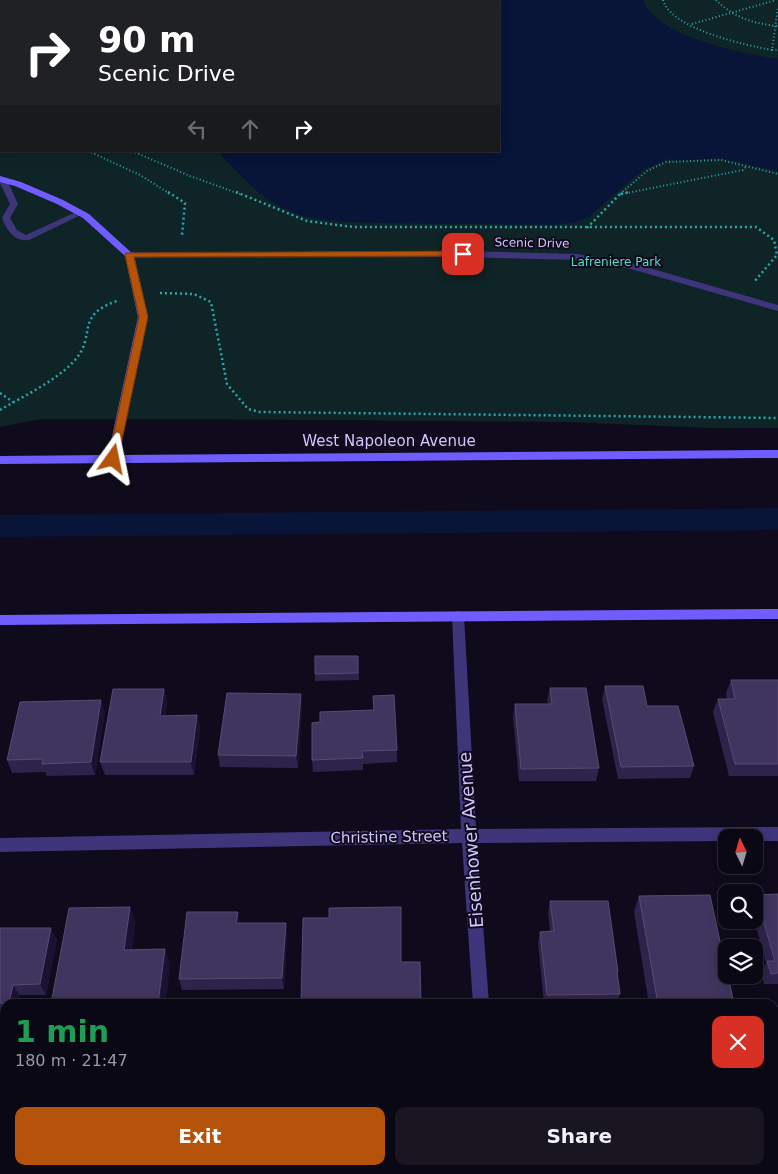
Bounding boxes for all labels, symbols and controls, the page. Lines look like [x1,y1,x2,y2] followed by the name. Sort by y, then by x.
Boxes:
[15,20,80,85] icon: right
[98,20,195,60] text: 90 m
[98,61,235,86] text: Scenic Drive
[183,115,211,143] icon: left
[236,115,264,143] icon: ahead
[289,115,317,143] icon: right
[442,233,484,275] pin
[494,235,570,251] street label: Scenic Drive
[449,240,477,268] icon: arrive
[571,255,661,269] park label: Lafreniere Park
[86,432,138,484] position arrow
[302,432,476,450] street label: West Napoleon Avenue
[454,751,487,929] street label: Eisenhower Avenue
[330,827,448,847] street label: Christine Street
[718,829,762,874] north arrow
[718,829,763,984] map controls
[718,884,763,929] button: search
[718,939,763,984] button: layers
[15,1014,109,1049] text: 1 min
[712,1016,764,1068] button: close
[15,1051,128,1070] text: 180 m · 21:47
[15,1107,385,1165] button: Exit
[395,1107,764,1165] button: Share

